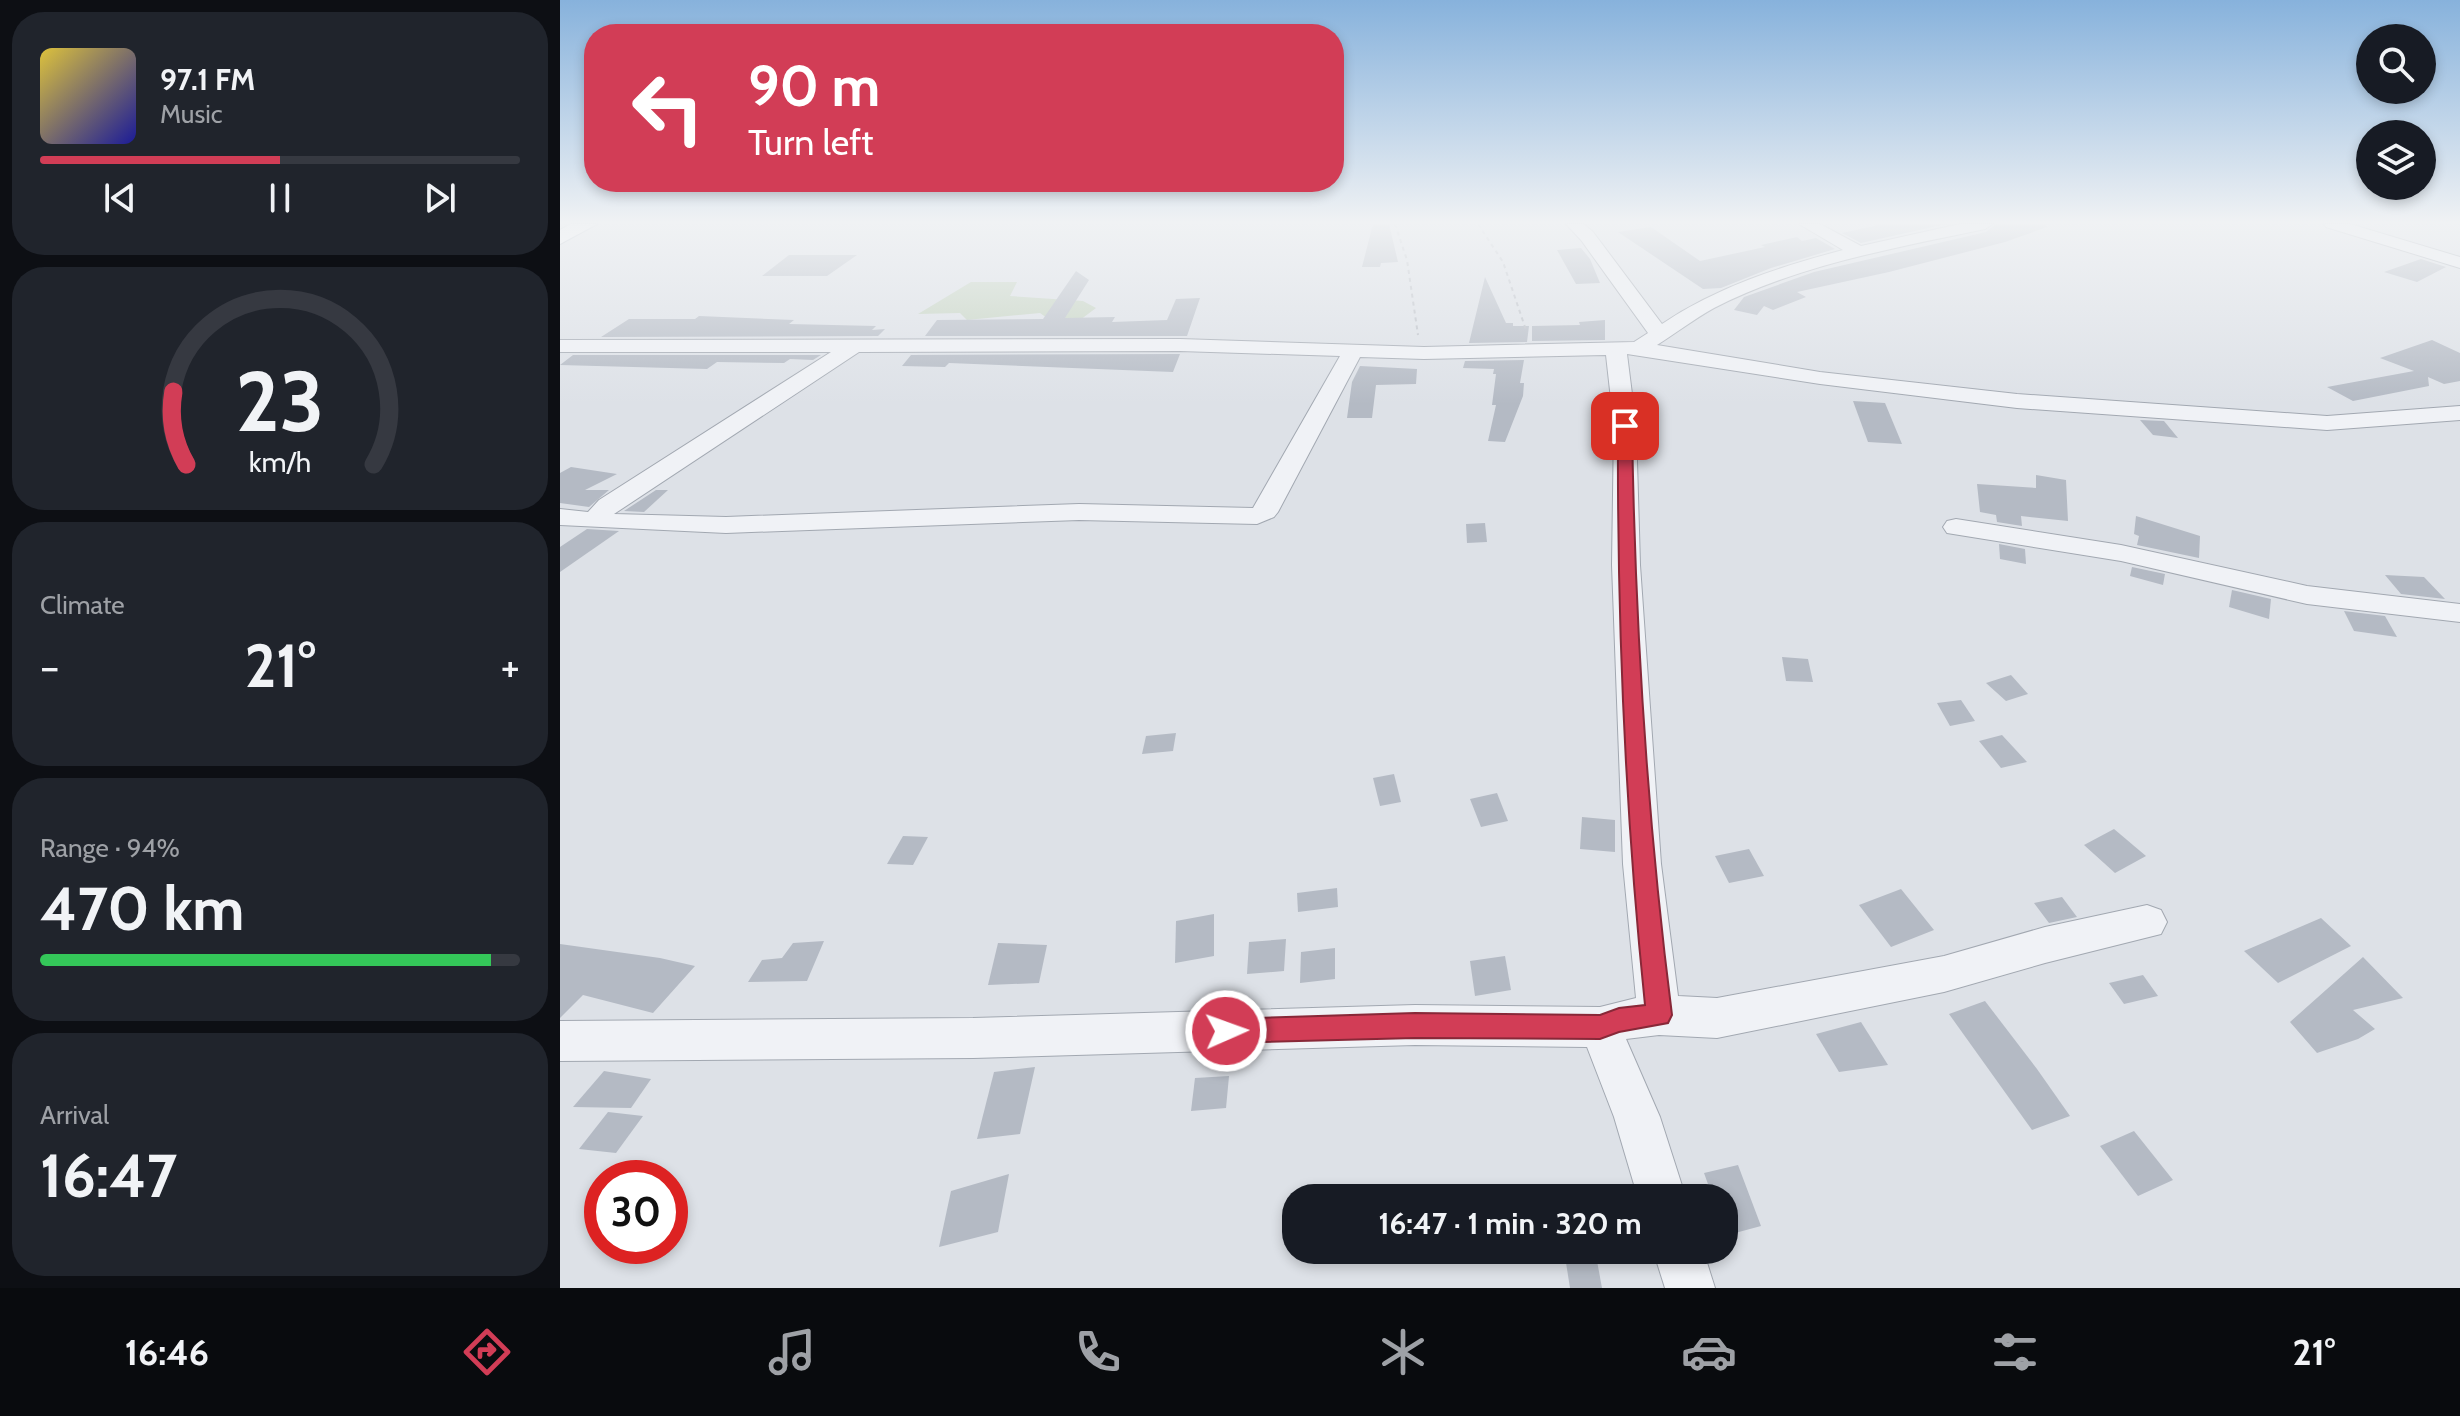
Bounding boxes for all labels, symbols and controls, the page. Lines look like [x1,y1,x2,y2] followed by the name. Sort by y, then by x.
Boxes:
[2356,24,2436,200] map controls
[2356,24,2436,104] button: search
[748,52,880,120] text: 90 m
[616,56,720,160] icon: left
[160,61,255,98] text: 97.1 FM
[160,98,223,130] text: Music
[748,120,873,164] text: Turn left
[2356,120,2436,200] button: layers
[98,176,142,220] icon: previous
[258,176,302,220] icon: pause
[418,176,462,220] icon: next
[236,350,324,451] text: 23
[1591,392,1659,460] pin
[1603,404,1647,448] icon: arrive
[249,444,311,479] text: km/h
[40,589,125,621] text: Climate
[244,629,316,702] text: 21°
[40,640,59,693] text: −
[501,640,520,693] text: +
[40,832,180,864] text: Range · 94%
[40,872,244,945] text: 470 km
[1184,989,1268,1073] position arrow
[40,1099,109,1131] text: Arrival
[40,1139,177,1212] text: 16:47
[584,1160,688,1264] speed limit sign: 30
[1378,1205,1642,1242] text: 16:47 · 1 min · 320 m
[459,1324,515,1380] icon: directions
[764,1324,820,1380] icon: music
[1070,1324,1126,1380] icon: phone
[1375,1324,1431,1380] icon: climate
[1681,1324,1737,1380] icon: car
[1987,1324,2043,1380] icon: filters
[125,1330,209,1374] text: 16:46
[2292,1330,2335,1374] text: 21°

